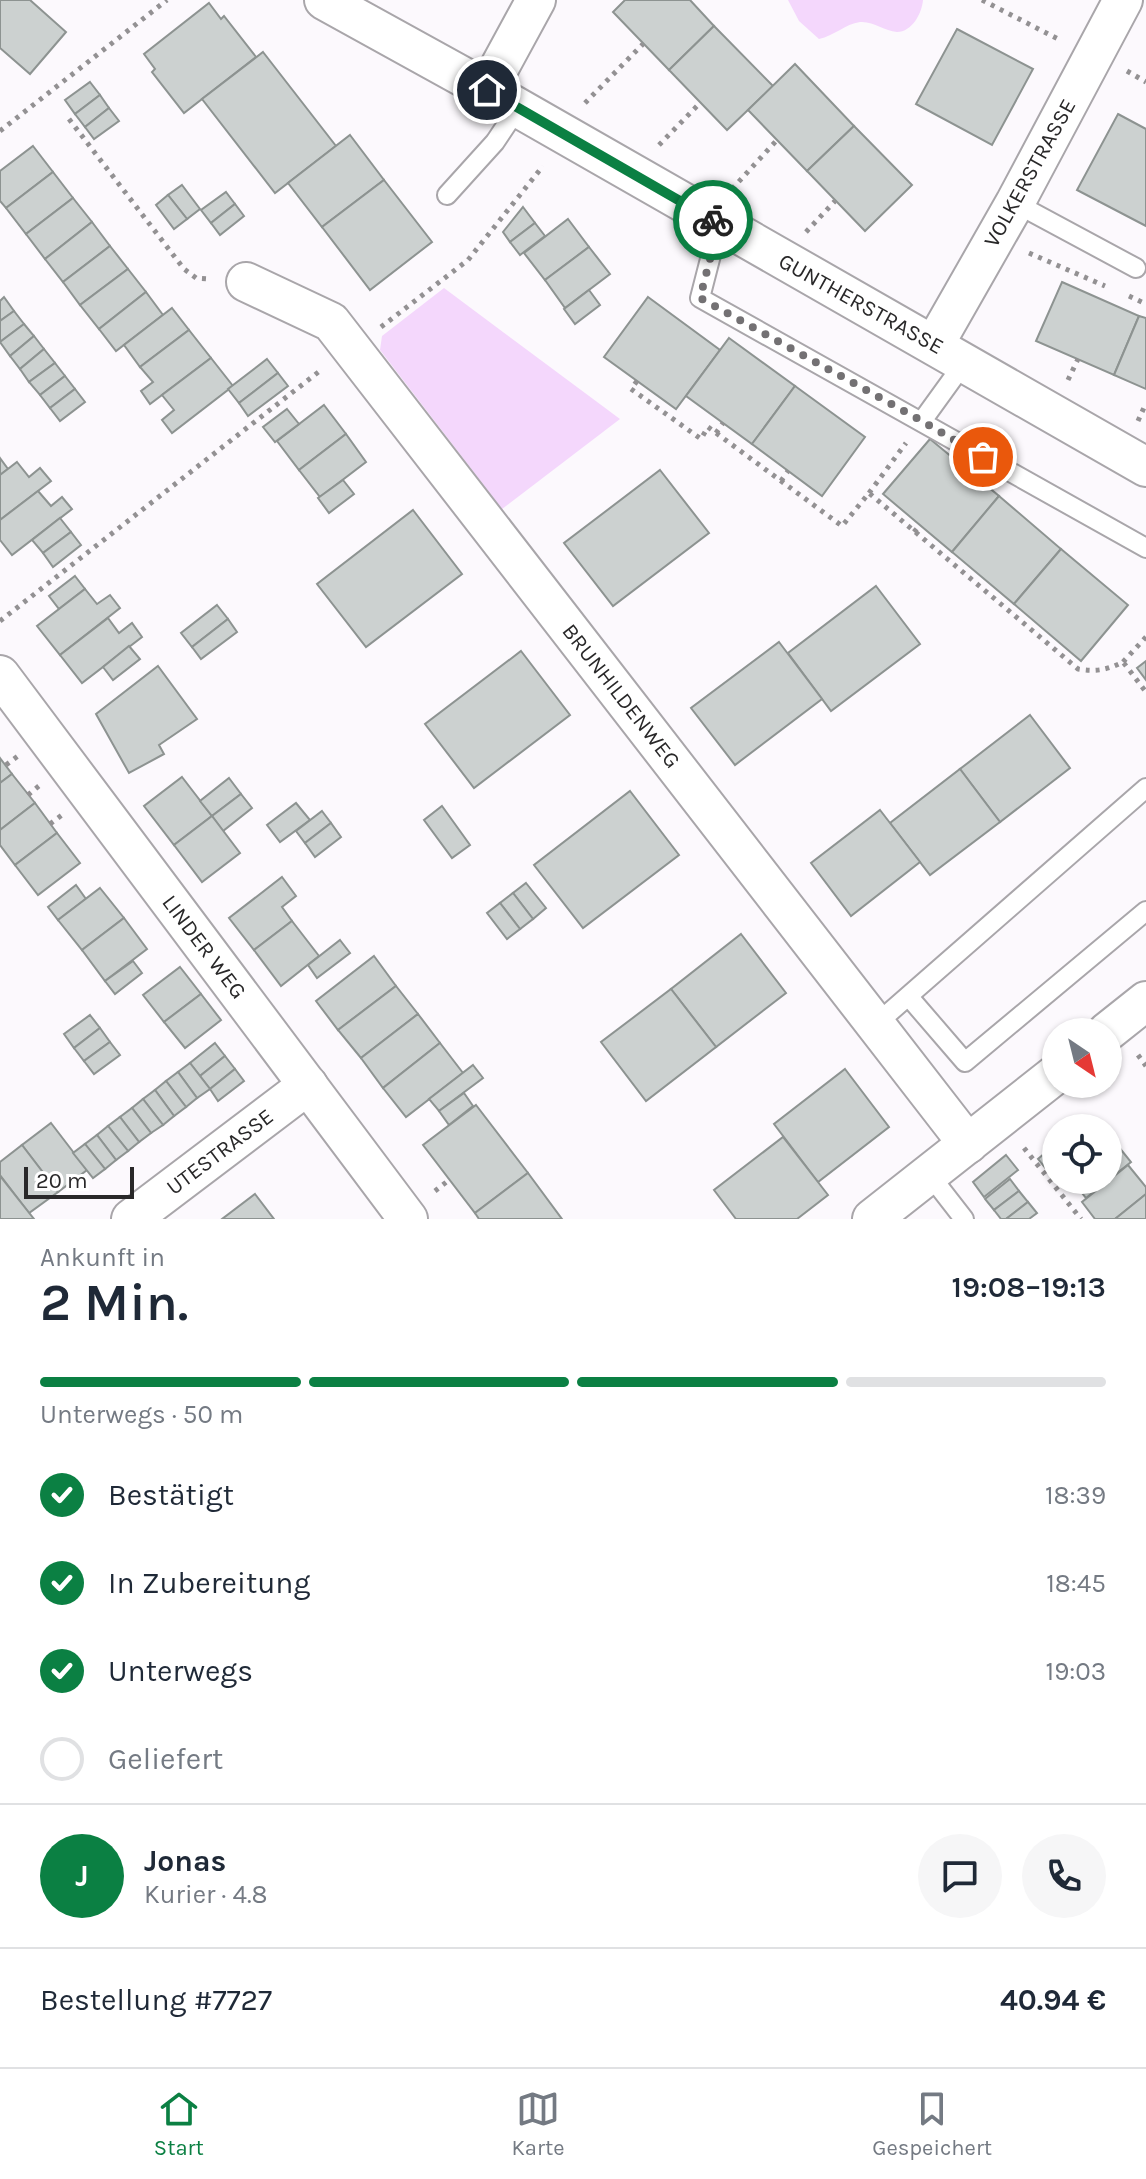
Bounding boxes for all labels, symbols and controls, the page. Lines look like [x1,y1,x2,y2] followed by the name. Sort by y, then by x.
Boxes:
[453,56,521,124] pin
[465,68,509,112] icon: home
[979,94,1081,252] street label: VOLKERSTRASSE
[673,180,753,260] courier
[691,198,735,242] icon: bike
[774,248,948,360] street label: GUNTHERSTRASSE
[949,423,1017,491] pin
[961,435,1005,479] icon: bag
[557,619,685,773] street label: BRUNHILDENWEG
[157,890,251,1004] street label: LINDER WEG
[1042,1018,1122,1098] north arrow
[1042,1018,1122,1194] map controls
[161,1103,279,1201] street label: UTESTRASSE
[1042,1114,1122,1194] button: locate
[24,1163,134,1199] scale bar
[36,1168,88,1194] text: 20 m
[40,1242,165,1273] text: Ankunft in
[951,1269,1106,1305] text: 19:08–19:13
[40,1272,189,1333] text: 2 Min.
[40,1399,243,1430] text: Unterwegs · 50 m
[40,1473,84,1517] icon: check
[108,1477,234,1513] text: Bestätigt
[1045,1480,1106,1511] text: 18:39
[40,1561,84,1605] icon: check
[108,1565,310,1601] text: In Zubereitung
[1046,1568,1106,1599] text: 18:45
[40,1649,84,1693] icon: check
[108,1653,253,1689] text: Unterwegs
[1046,1656,1106,1687] text: 19:03
[108,1741,223,1777] text: Geliefert
[918,1834,1002,1918] button: chat
[1022,1834,1106,1918] button: phone
[144,1843,226,1879] text: Jonas
[75,1858,89,1894] text: J
[144,1879,268,1910] text: Kurier · 4.8
[40,1982,272,2018] text: Bestellung #7727
[1000,1982,1106,2018] text: 40.94 €
[154,2087,204,2161] tab: Start
[512,2087,565,2161] tab: Karte
[872,2087,992,2161] tab: Gespeichert

